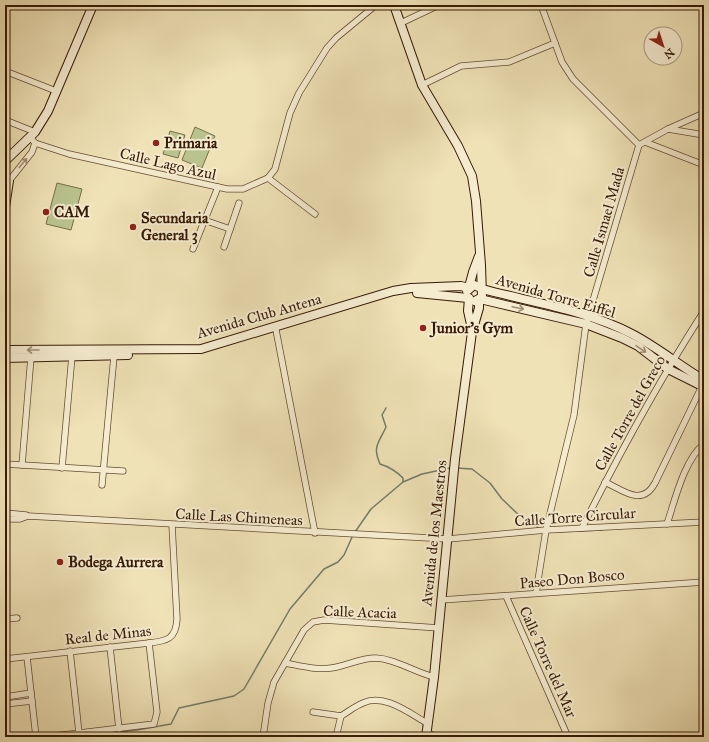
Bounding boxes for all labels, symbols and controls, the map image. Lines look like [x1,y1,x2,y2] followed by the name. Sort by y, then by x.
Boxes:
[643,26,683,66] north arrow
[661,45,677,62] text: N
[164,134,218,152] place label: Primaria
[151,138,161,148] marker: Primaria
[118,144,219,184] street label: Calle Lago Azul
[19,157,28,168] one-way arrow
[580,164,629,279] street label: Calle Ismael Mada
[54,203,90,221] place label: CAM
[41,207,51,217] marker: CAM
[141,209,209,245] place label: Secundaria General 3
[128,222,138,232] marker: Secundaria General 3
[493,270,619,322] street label: Avenida Torre Eiffel
[194,289,324,343] street label: Avenida Club Antena
[511,304,524,312] one-way arrow
[429,319,514,338] place label: Junior's Gym
[418,323,428,333] marker: Junior's Gym
[635,345,646,353] one-way arrow
[27,346,40,354] one-way arrow
[591,352,669,474] street label: Calle Torre del Greco
[417,459,451,608] street label: Avenida de los Maestros
[514,504,637,530] street label: Calle Torre Circular
[175,505,303,529] street label: Calle Las Chimeneas
[68,553,164,572] place label: Bodega Aurrera
[55,557,65,567] marker: Bodega Aurrera
[519,565,626,593] street label: Paseo Don Bosco
[323,602,398,622] street label: Calle Acacia
[515,604,581,721] street label: Calle Torre del Mar
[64,622,152,648] street label: Real de Minas

